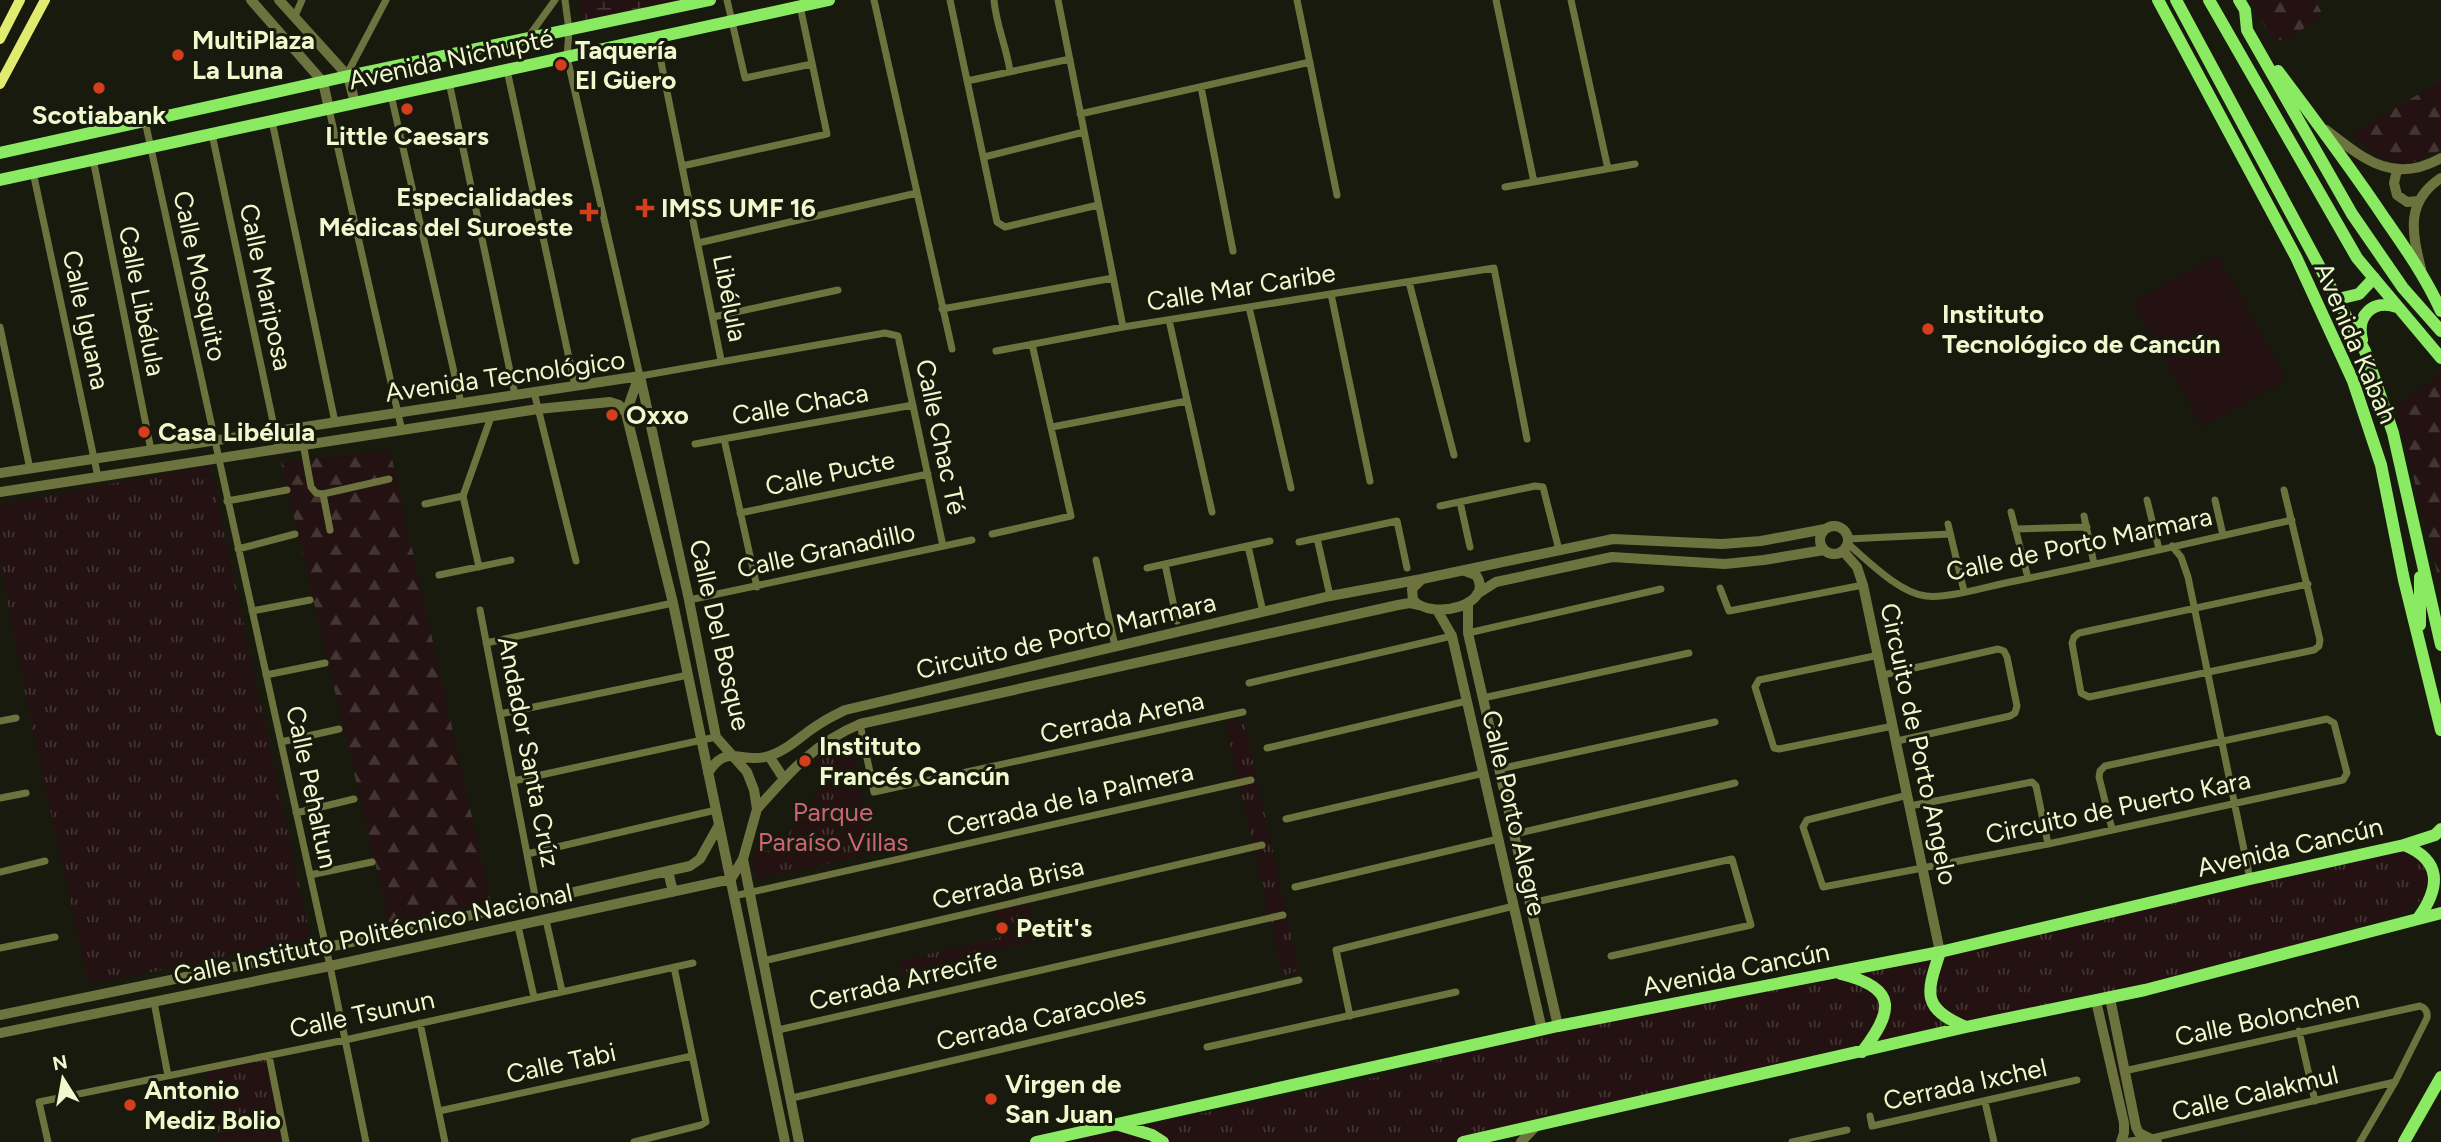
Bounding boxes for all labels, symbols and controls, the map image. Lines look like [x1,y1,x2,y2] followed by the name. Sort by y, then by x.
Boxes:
[346,22,556,96] street label: Avenida Nichupté
[192,24,315,86] place label: MultiPlaza La Luna
[575,34,677,96] place label: Taquería El Güero
[170,47,186,63] marker: MultiPlaza La Luna
[553,57,569,73] marker: Taquería El Güero
[91,80,107,96] marker: Scotiabank
[32,99,166,131] place label: Scotiabank
[399,101,415,117] marker: Little Caesars
[325,120,489,152] place label: Little Caesars
[318,181,573,243] place label: Especialidades Médicas del Suroeste
[166,188,234,364] street label: Calle Mosquito
[661,192,816,224] place label: IMSS UMF 16
[635,198,655,218] marker: IMSS UMF 16
[233,201,299,373] street label: Calle Mariposa
[579,202,599,222] marker: Especialidades Médicas del Suroeste
[112,223,172,379] street label: Calle Libélula
[56,247,116,393] street label: Calle Iguana
[706,252,754,344] street label: Libélula
[1144,256,1338,318] street label: Calle Mar Caribe
[2308,258,2404,428] street label: Avenida Kabah
[1942,298,2221,360] place label: Instituto Tecnológico de Cancún
[1920,321,1936,337] marker: Instituto Tecnológico de Cancún
[383,343,627,409] street label: Avenida Tecnológico
[909,356,973,518] street label: Calle Chac Té
[729,376,871,432] street label: Calle Chaca
[626,399,689,431] place label: Oxxo
[604,407,620,423] marker: Oxxo
[158,416,315,448] place label: Casa Libélula
[136,424,152,440] marker: Casa Libélula
[762,444,898,502] street label: Calle Pucte
[1943,500,2215,588] street label: Calle de Porto Marmara
[734,515,918,585] street label: Calle Granadillo
[682,536,758,734] street label: Calle Del Bosque
[913,586,1219,686] street label: Circuito de Porto Marmara
[1873,600,1965,888] street label: Circuito de Porto Angelo
[491,634,567,870] street label: Andador Santa Crúz
[1037,684,1207,750] street label: Cerrada Arena
[279,703,345,871] street label: Calle Pehaltun
[1475,707,1553,919] street label: Calle Porto Alegre
[819,730,1010,792] place label: Instituto Francés Cancún
[797,753,813,769] marker: Instituto Francés Cancún
[944,755,1196,843] street label: Cerrada de la Palmera
[1983,763,2253,851] street label: Circuito de Puerto Kara
[758,796,908,858] park label: Parque Paraíso Villas
[2194,810,2386,884] street label: Avenida Cancún
[929,850,1087,916] street label: Cerrada Brisa
[171,876,575,992] street label: Calle Instituto Politécnico Nacional
[1016,912,1092,944] place label: Petit's
[994,920,1010,936] marker: Petit's
[1640,935,1832,1003] street label: Avenida Cancún
[806,943,1000,1017] street label: Cerrada Arrecife
[933,978,1149,1058] street label: Cerrada Caracoles
[287,983,437,1045] street label: Calle Tsunun
[2172,983,2362,1053] street label: Calle Bolonchen
[503,1036,619,1090] street label: Calle Tabi
[28,1044,98,1114] north arrow
[50,1050,69,1075] text: N
[1880,1051,2050,1117] street label: Cerrada Ixchel
[2169,1058,2341,1128] street label: Calle Calakmul
[1005,1068,1121,1130] place label: Virgen de San Juan
[144,1074,281,1136] place label: Antonio Mediz Bolio
[983,1091,999,1107] marker: Virgen de San Juan
[122,1097,138,1113] marker: Antonio Mediz Bolio

